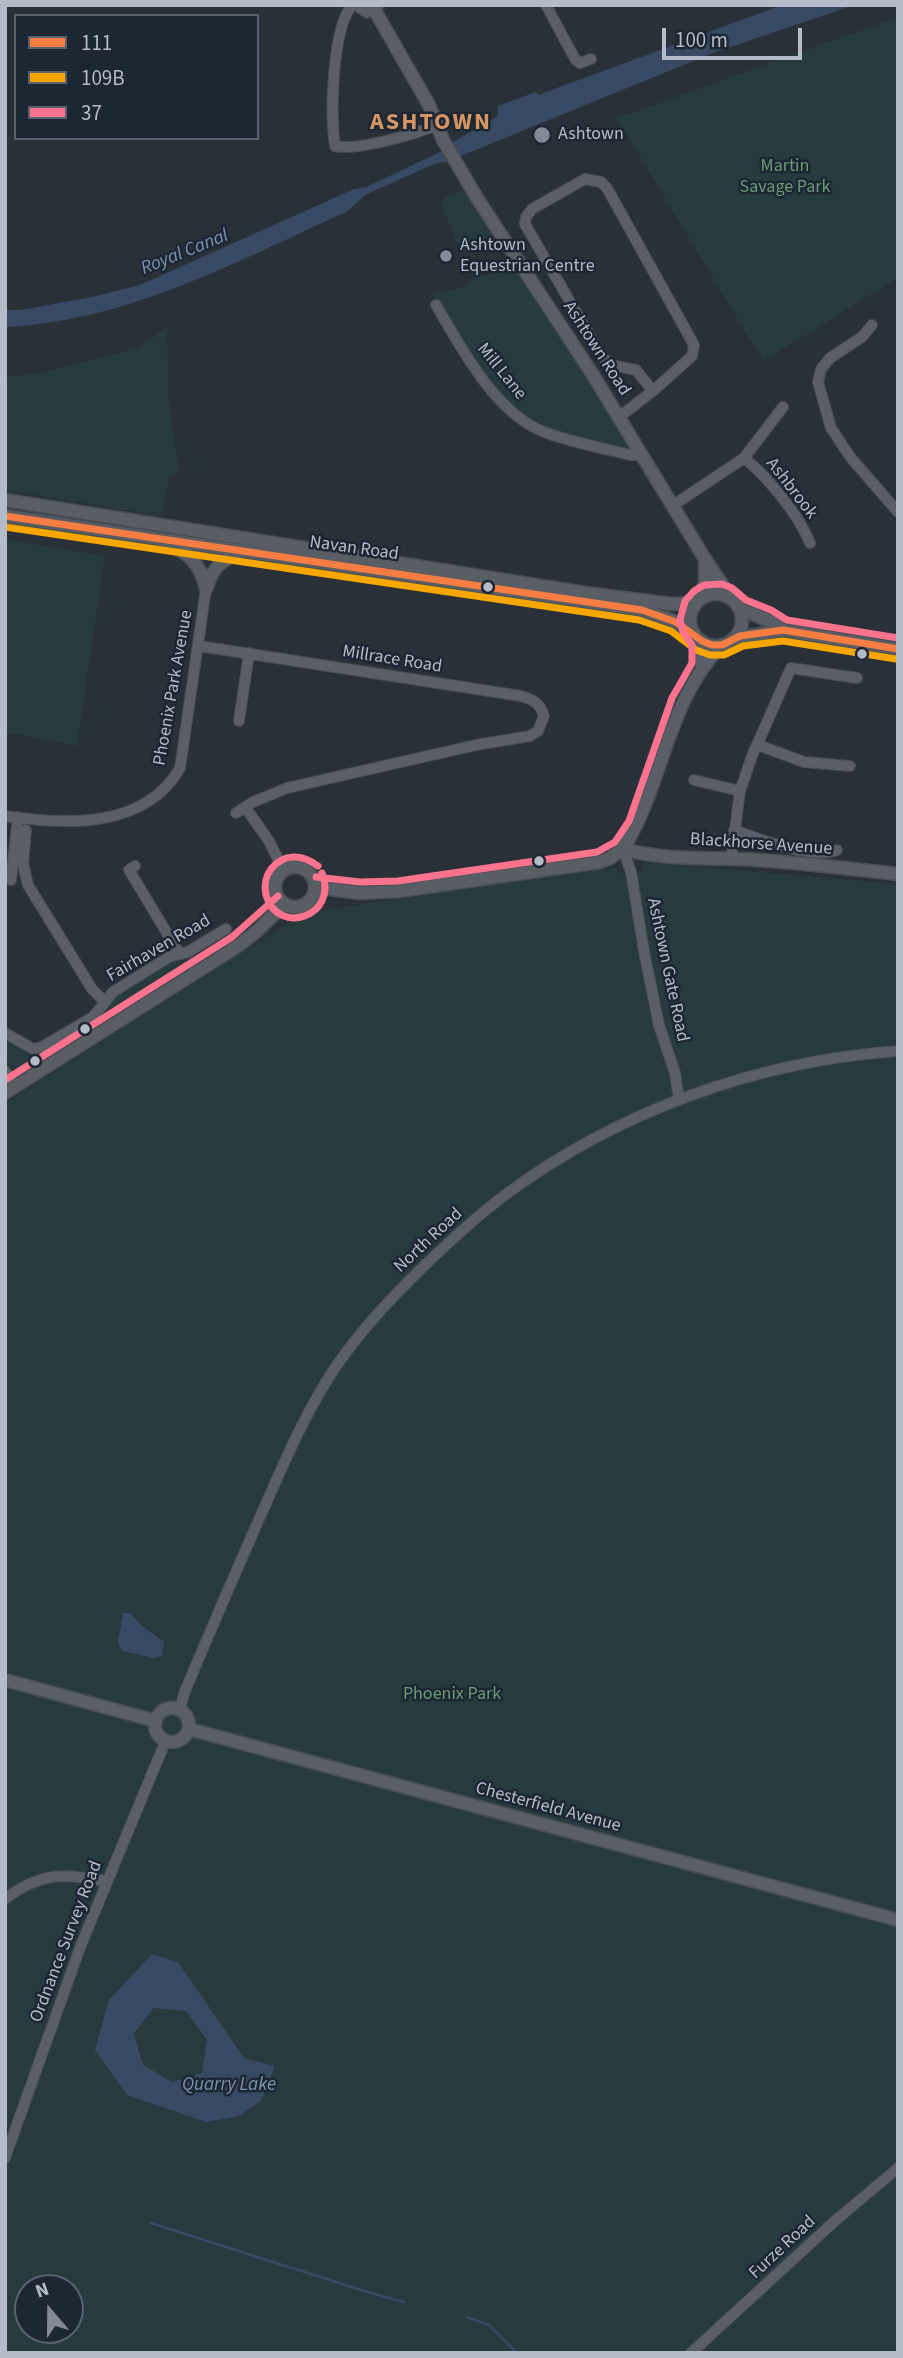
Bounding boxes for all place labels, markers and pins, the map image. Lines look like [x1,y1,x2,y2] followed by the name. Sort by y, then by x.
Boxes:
[558,124,624,146] place label: Ashtown
[532,125,552,145] marker: Ashtown
[460,235,595,278] place label: Ashtown Equestrian Centre
[438,248,454,264] marker: Ashtown Equestrian Centre
[481,580,495,594] unlabelled marker
[855,647,869,661] unlabelled marker
[532,854,546,868] unlabelled marker
[78,1022,92,1036] unlabelled marker
[28,1054,42,1068] unlabelled marker

